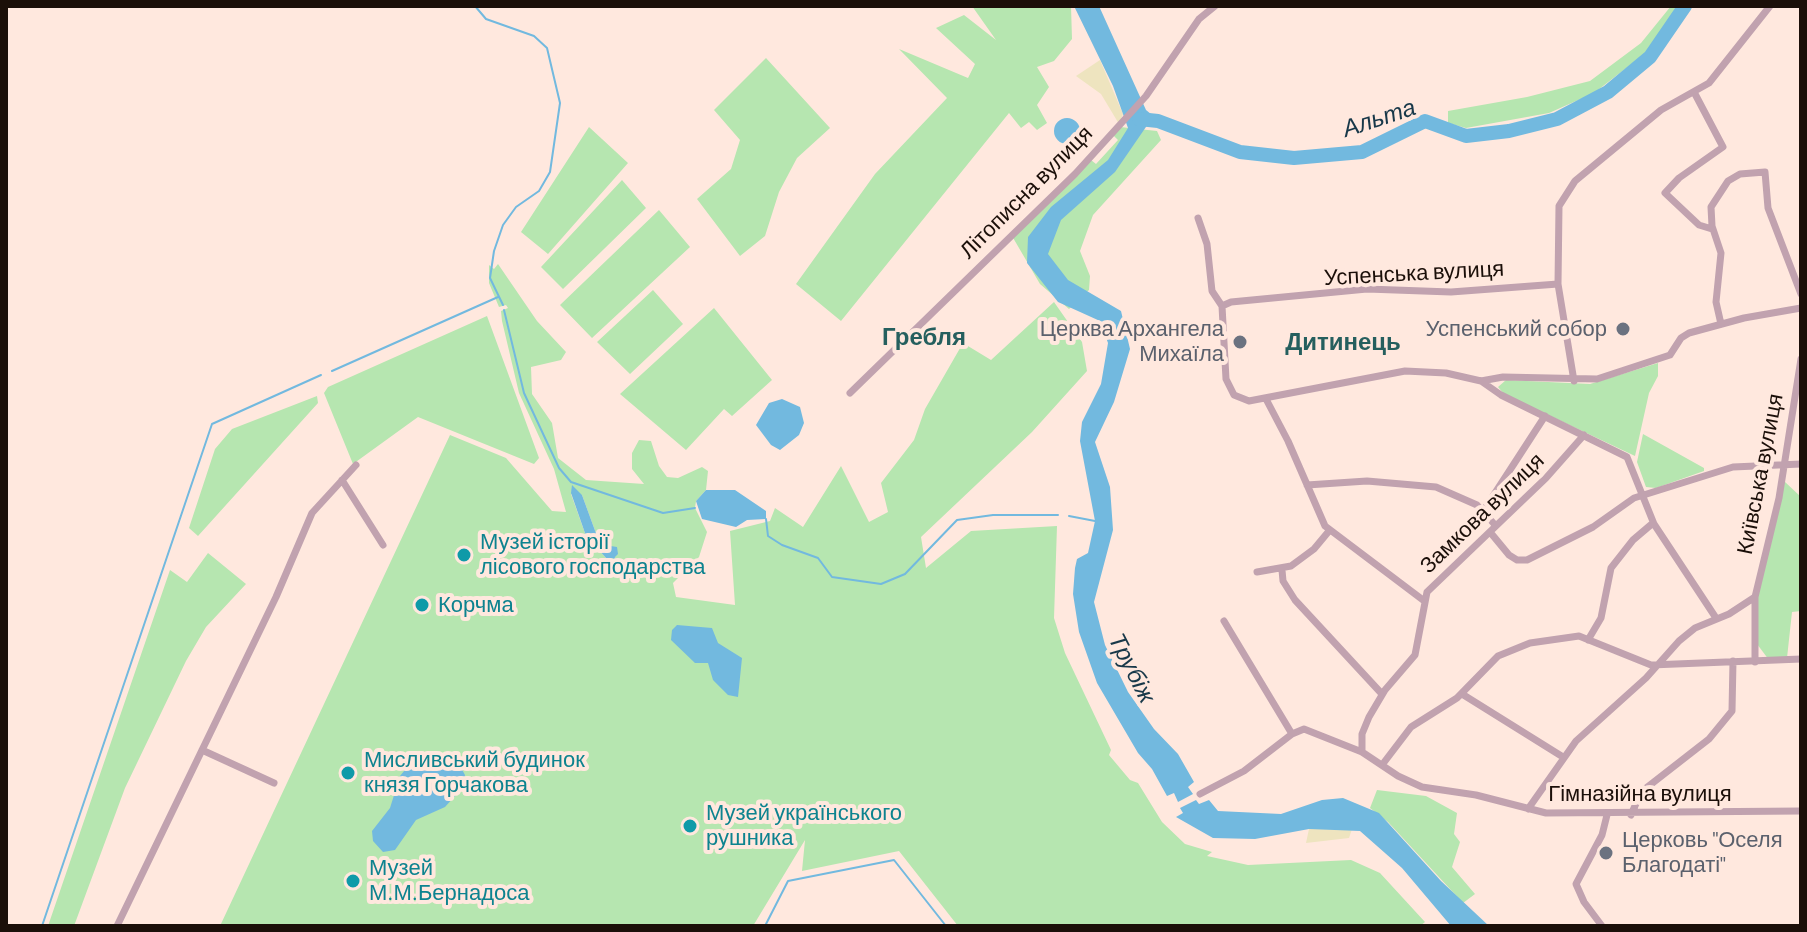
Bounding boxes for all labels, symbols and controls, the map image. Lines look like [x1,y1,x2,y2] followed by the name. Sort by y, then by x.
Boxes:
[1339,93,1419,143] water label: Альта
[954,120,1098,264] street label: Літописна вулиця
[1323,255,1505,291] street label: Успенська вулиця
[1040,316,1224,368] place label: Церква Архангела Михаїла
[1426,316,1607,342] place label: Успенський собор
[1614,320,1632,338] marker: Успенський собор
[882,323,966,351] district label: Гребля
[1285,328,1401,356] district label: Дитинець
[1231,333,1249,351] marker: Церква Архангела Михаїла
[1731,391,1789,557] street label: Київська вулиця
[1414,447,1550,579] street label: Замкова вулиця
[480,529,706,580] place label: Музей історії лісового господарства
[455,546,473,564] marker: Музей історії лісового господарства
[438,592,514,618] place label: Корчма
[413,596,431,614] marker: Корчма
[1102,628,1162,708] water label: Трубіж
[364,747,585,798] place label: Мисливський будинок князя Горчакова
[339,764,357,782] marker: Мисливський будинок князя Горчакова
[1548,781,1732,807] street label: Гімназійна вулиця
[706,800,902,852] place label: Музей українського рушника
[681,817,699,835] marker: Музей українського рушника
[1622,827,1783,878] place label: Церковь "Оселя Благодаті"
[1597,844,1615,862] marker: Церковь "Оселя Благодаті"
[369,855,529,906] place label: Музей М.М.Бернадоса
[344,872,362,890] marker: Музей М.М.Бернадоса

